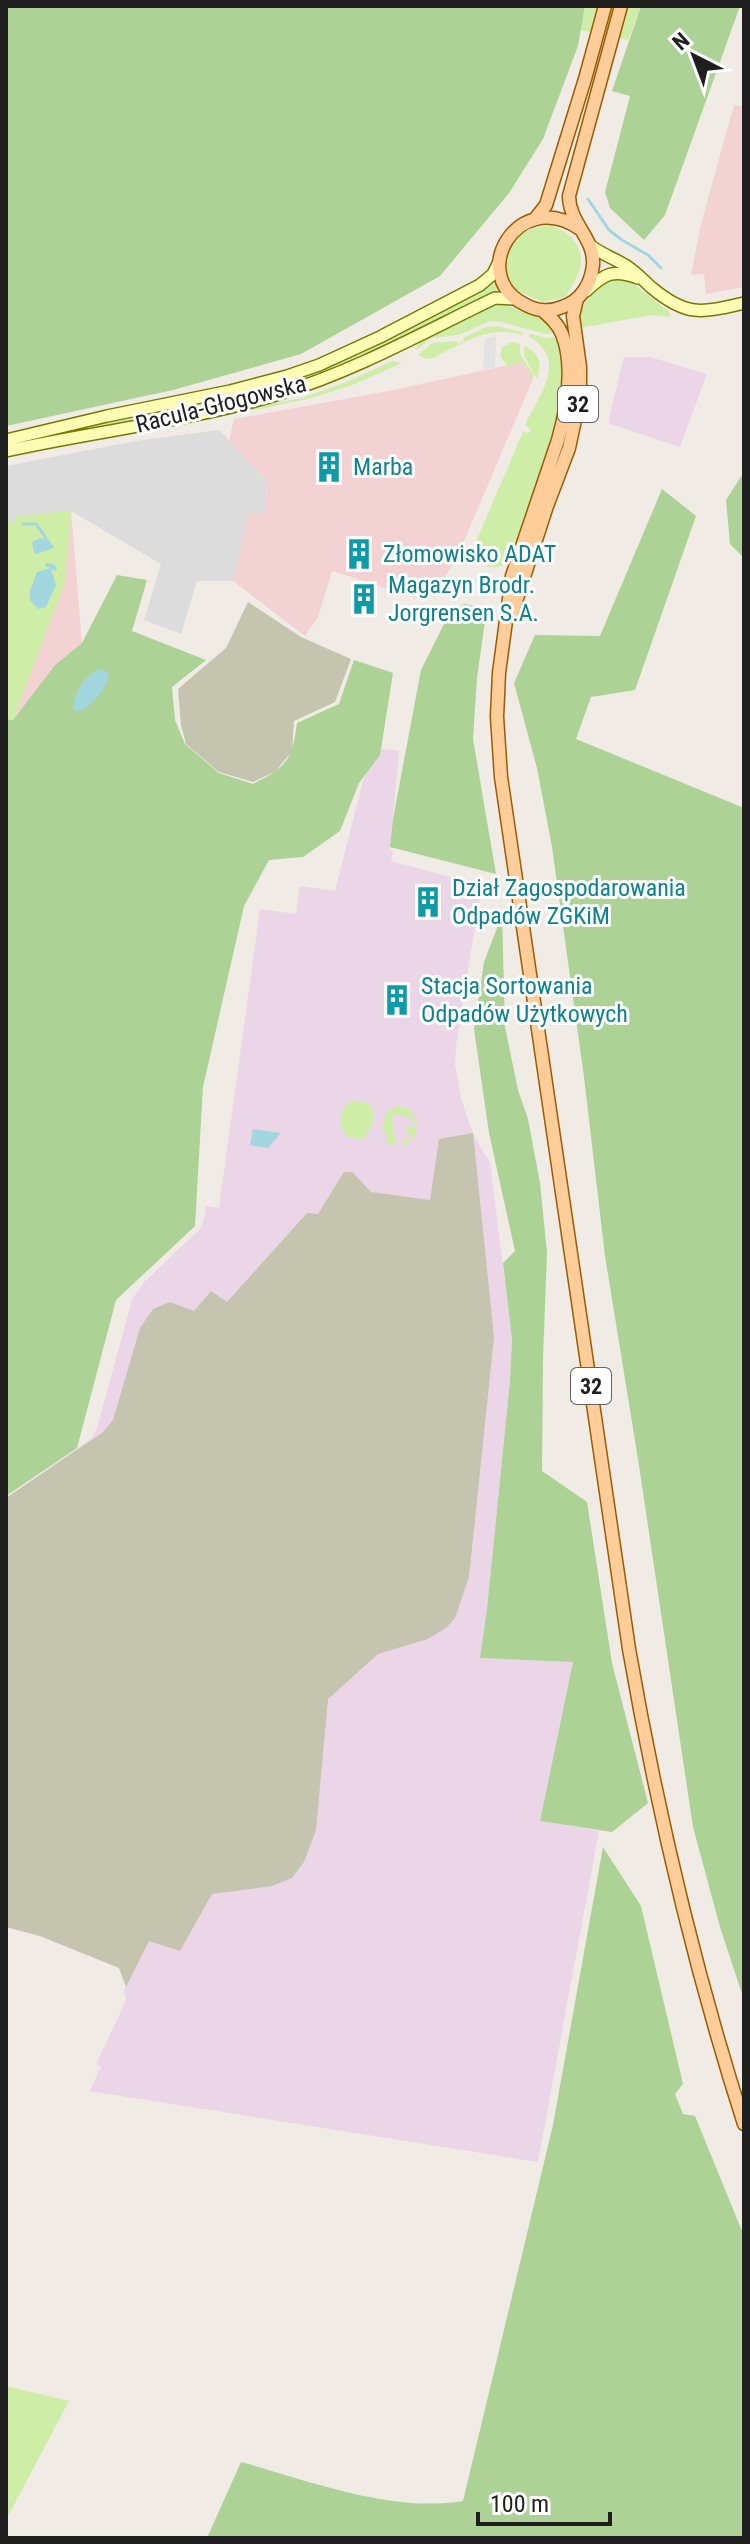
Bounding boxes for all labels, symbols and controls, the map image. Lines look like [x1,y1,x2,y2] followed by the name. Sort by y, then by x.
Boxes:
[654,16,734,96] north arrow
[668,28,694,55] text: N
[133,369,309,439] street label: Racula-Głogowska
[558,386,598,422] road number: 32
[312,450,346,484] building icon: Marba
[353,453,413,481] place label: Marba
[342,537,376,571] building icon: Złomowisko ADAT
[383,540,556,568] place label: Złomowisko ADAT
[388,571,539,627] place label: Magazyn Brodr. Jorgrensen S.A.
[347,582,381,616] building icon: Magazyn Brodr. Jorgrensen S.A.
[452,874,686,930] place label: Dział Zagospodarowania Odpadów ZGKiM
[411,885,445,919] building icon: Dział Zagospodarowania Odpadów ZGKiM
[421,972,628,1028] place label: Stacja Sortowania Odpadów Użytkowych
[380,983,414,1017] building icon: Stacja Sortowania Odpadów Użytkowych
[571,1368,611,1404] road number: 32
[478,2476,610,2526] scale bar
[490,2490,549,2518] text: 100 m

